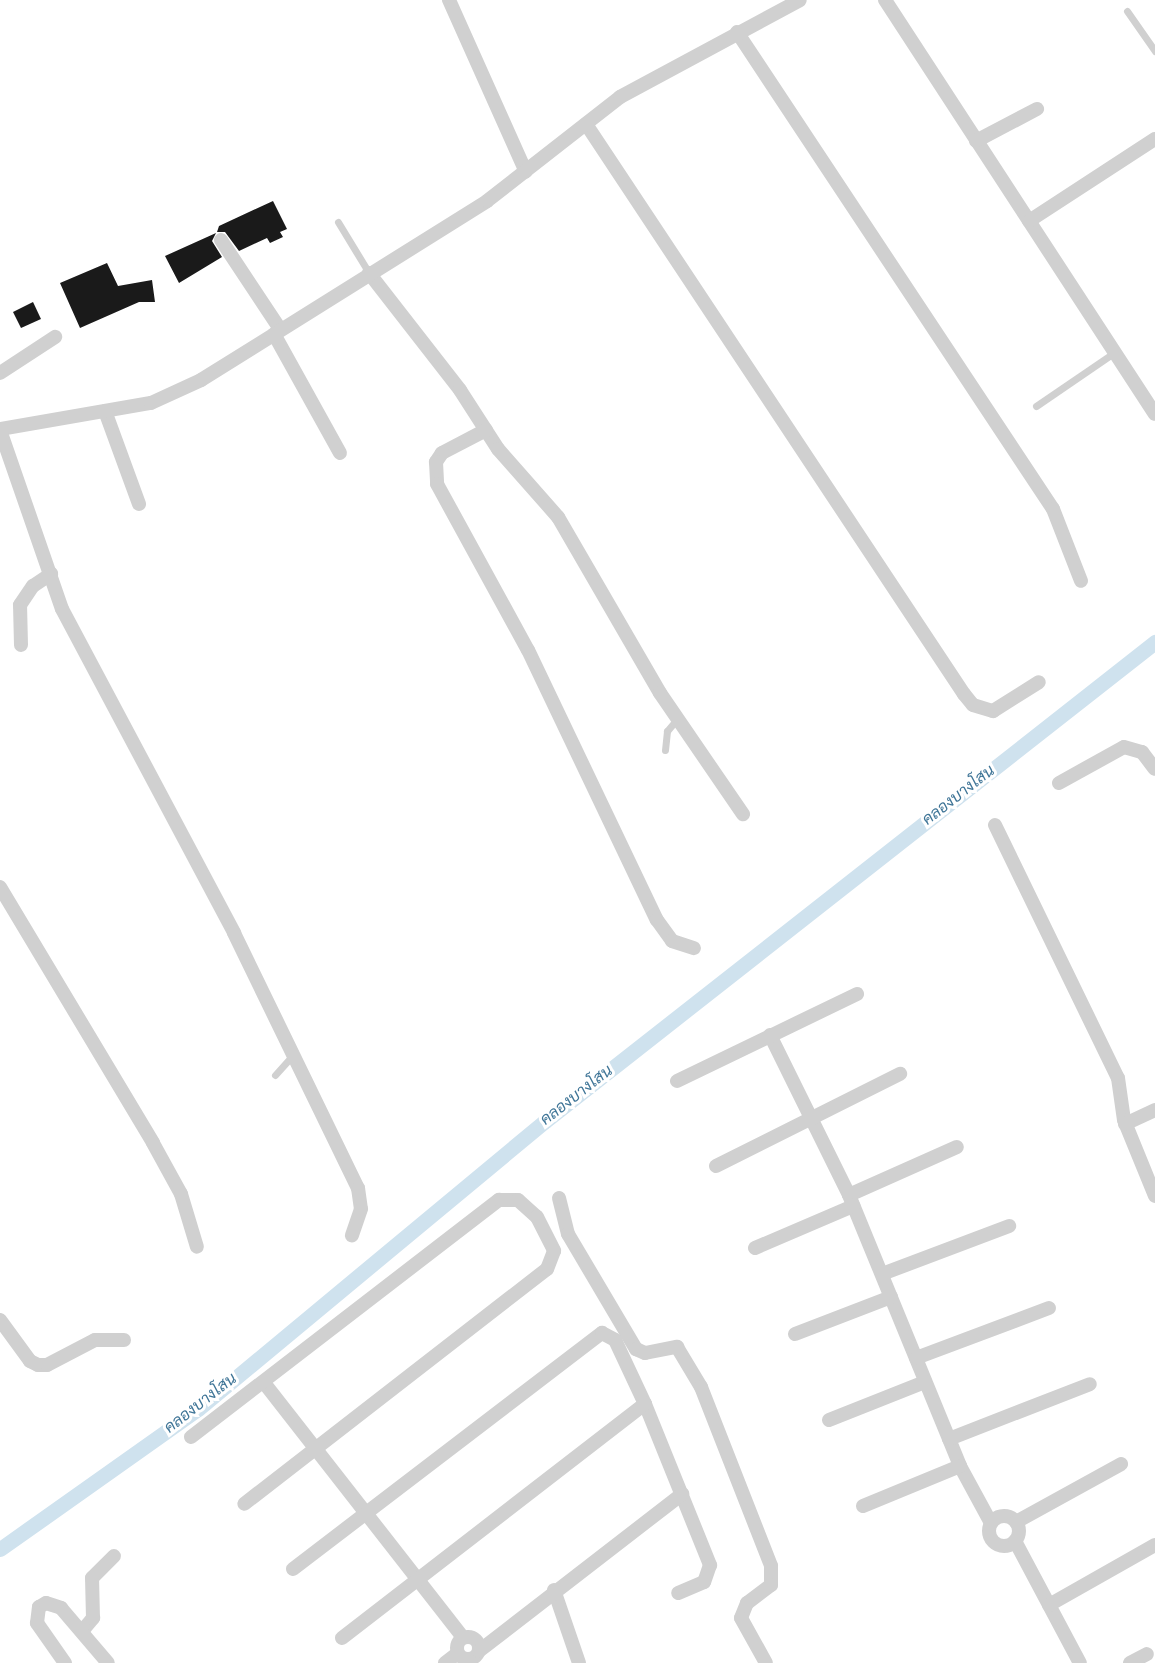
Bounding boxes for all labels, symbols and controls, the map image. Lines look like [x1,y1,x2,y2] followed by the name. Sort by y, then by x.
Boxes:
[919,762,999,830] water label: คลองบางโสน
[537,1062,617,1130] water label: คลองบางโสน
[161,1370,241,1438] water label: คลองบางโสน

